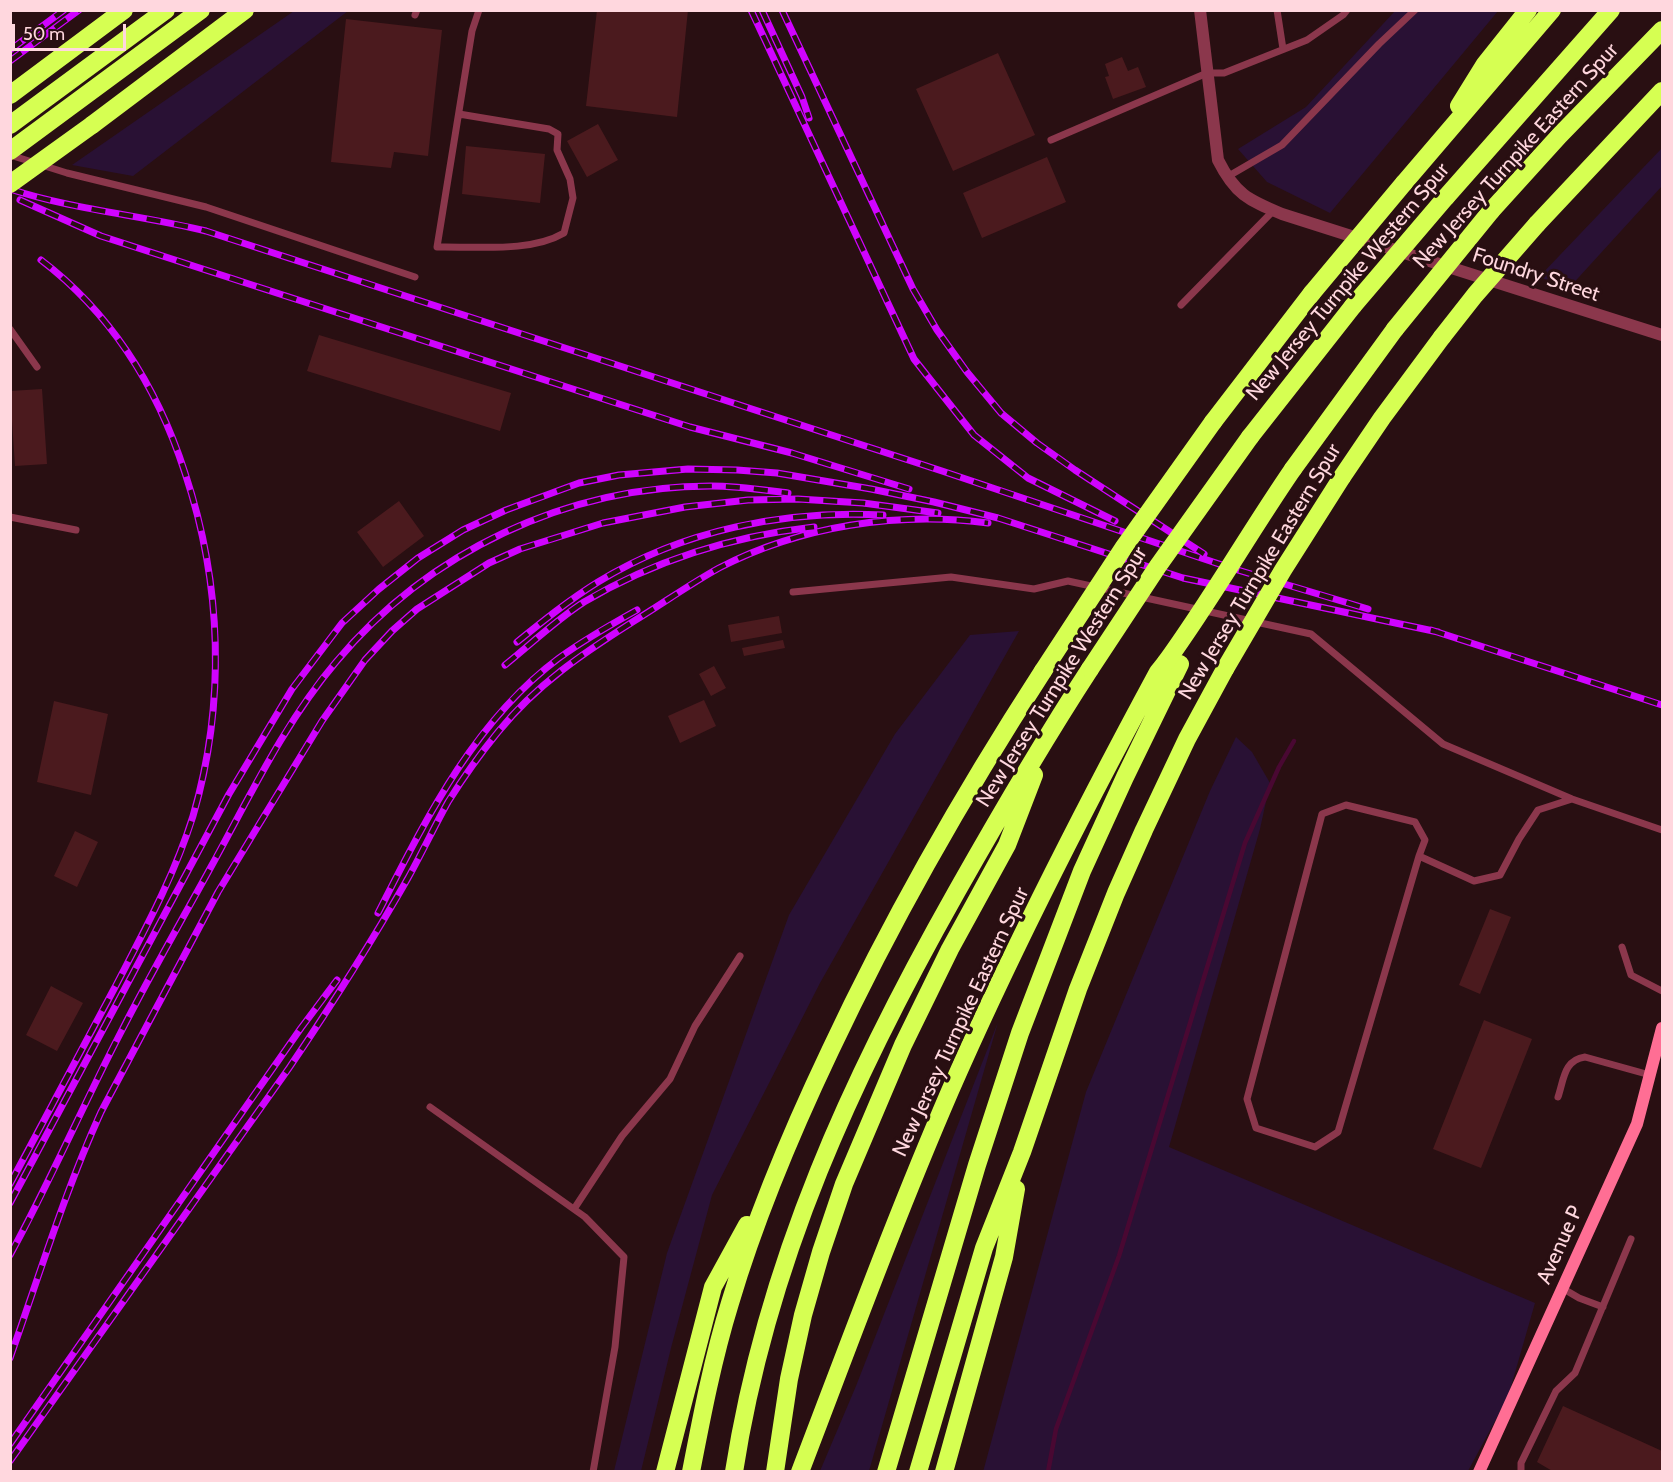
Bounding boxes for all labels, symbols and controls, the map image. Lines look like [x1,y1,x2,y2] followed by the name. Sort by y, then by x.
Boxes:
[15,12,129,50] scale bar
[23,23,65,45] text: 50 m
[1408,38,1624,274] street label: New Jersey Turnpike Eastern Spur
[1241,158,1455,406] street label: New Jersey Turnpike Western Spur
[1469,243,1603,307] street label: Foundry Street
[1173,439,1347,705] street label: New Jersey Turnpike Eastern Spur
[971,542,1153,812] street label: New Jersey Turnpike Western Spur
[887,883,1035,1161] street label: New Jersey Turnpike Eastern Spur
[1532,1202,1588,1288] street label: Avenue P

